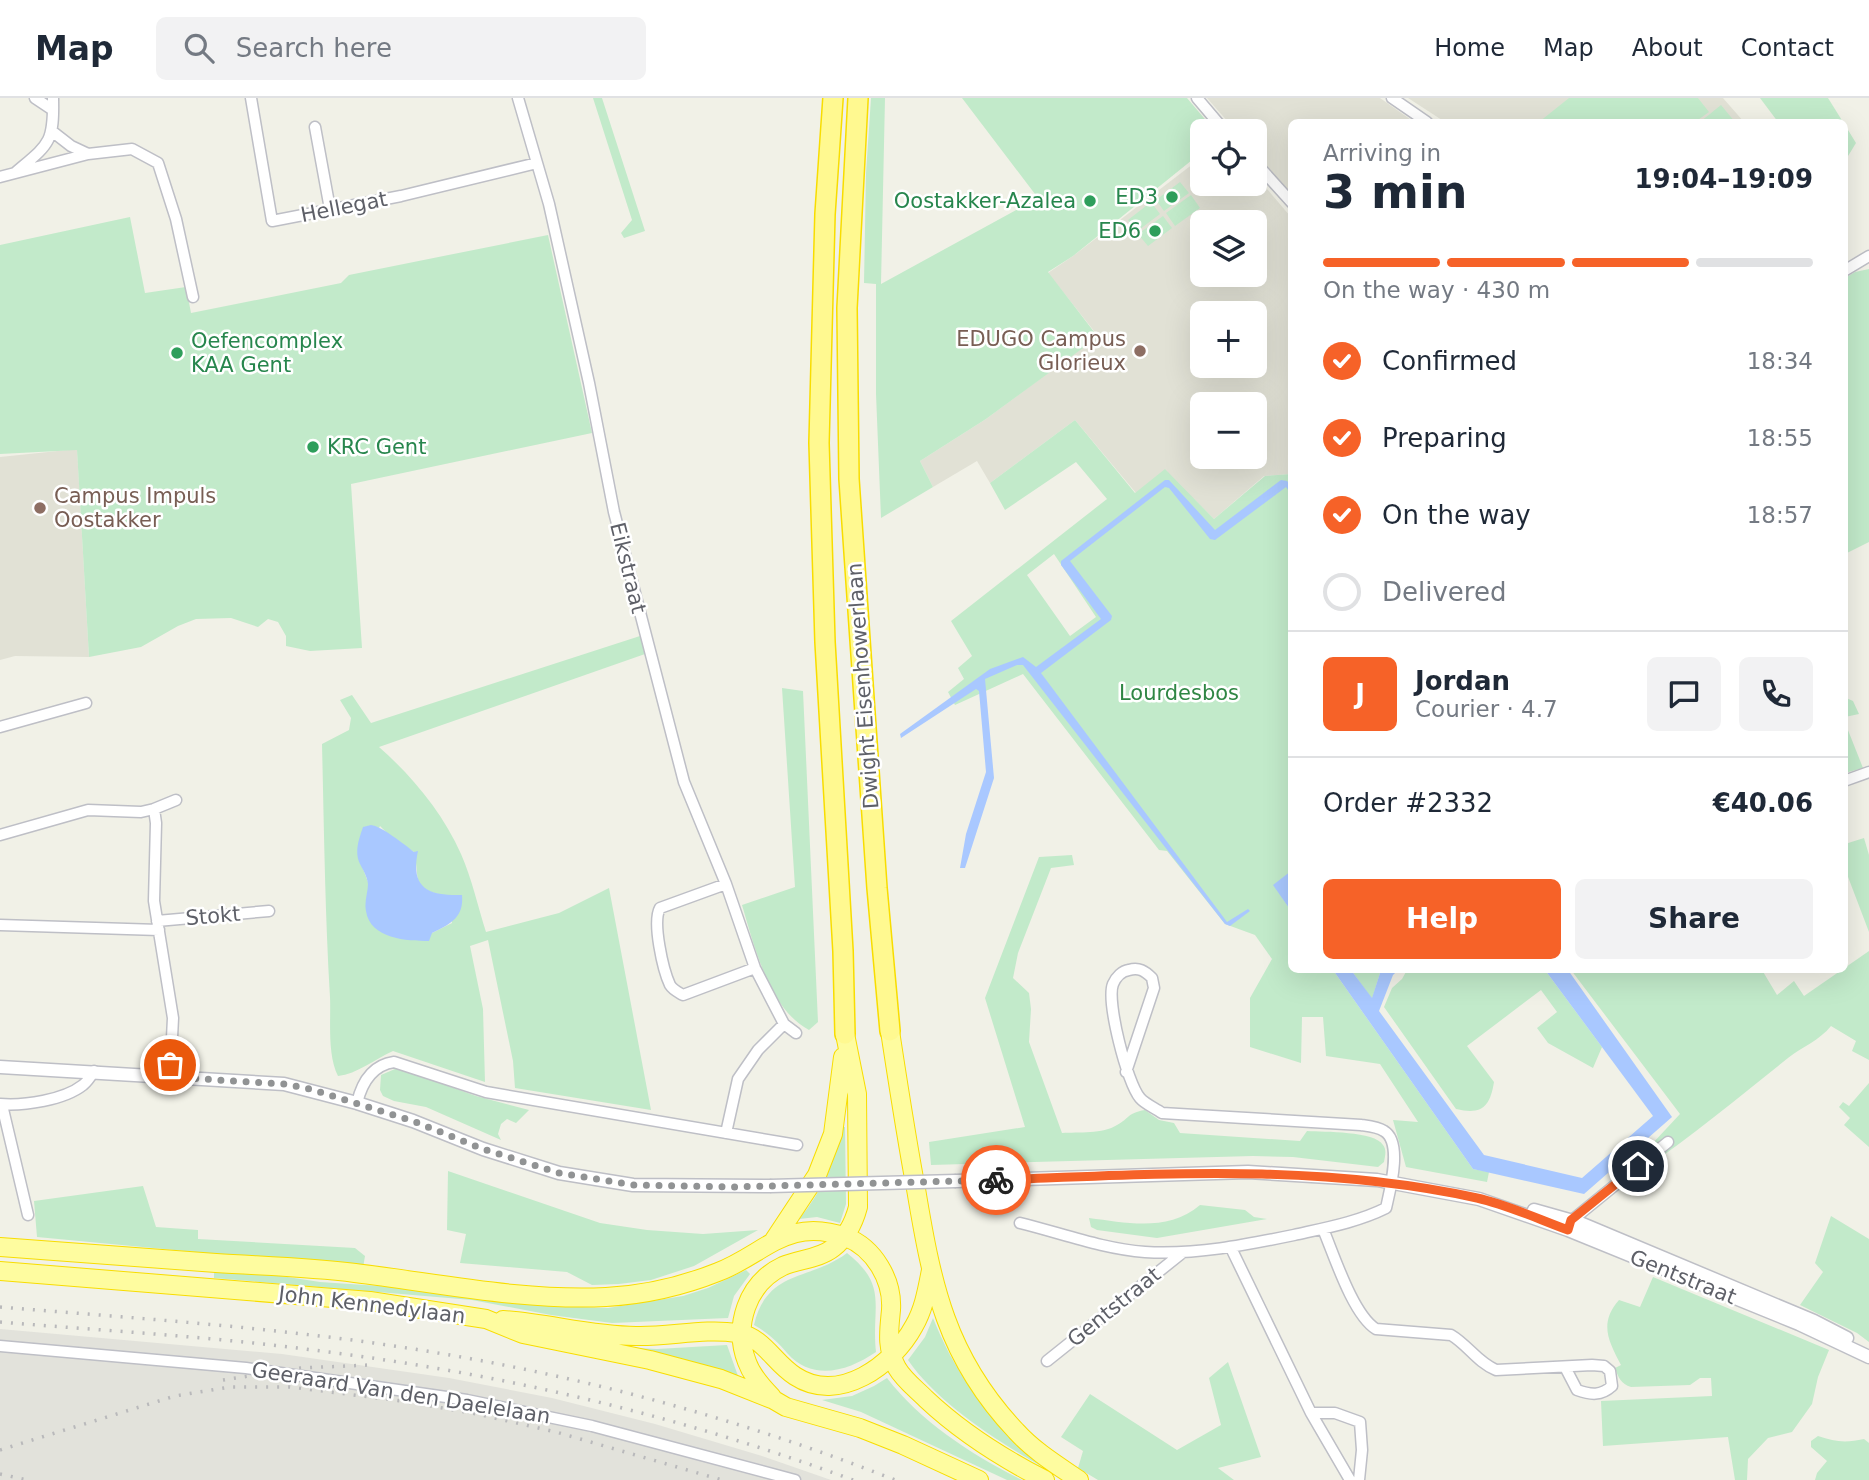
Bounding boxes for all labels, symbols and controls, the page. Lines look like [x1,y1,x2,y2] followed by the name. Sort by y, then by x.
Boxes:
[156,17,646,80] search box
[35,29,114,68] text: Map
[180,29,218,67] icon: search
[236,33,392,63] text: Search here
[1434,34,1505,62] text: Home
[1543,34,1594,62] text: Map
[1632,34,1703,62] text: About
[1741,34,1834,62] text: Contact
[1190,119,1267,469] map controls
[1190,119,1267,196] button: locate
[1323,140,1441,166] text: Arriving in
[1634,164,1813,194] text: 19:04–19:09
[1323,165,1467,219] text: 3 min
[1115,185,1158,209] place label: ED3
[299,187,389,227] street label: Hellegat
[894,189,1076,213] place label: Oostakker-Azalea
[1164,189,1180,205] marker: ED3
[1082,193,1098,209] marker: Oostakker-Azalea
[1190,210,1267,287] button: layers
[1098,219,1141,243] place label: ED6
[1147,223,1163,239] marker: ED6
[1323,277,1550,303] text: On the way · 430 m
[1190,301,1267,378] button: +
[956,327,1126,375] place label: EDUGO Campus Glorieux
[191,329,343,377] place label: Oefencomplex KAA Gent
[1323,342,1361,380] icon: check
[1132,343,1148,359] marker: EDUGO Campus Glorieux
[169,345,185,361] marker: Oefencomplex KAA Gent
[1382,346,1517,376] text: Confirmed
[1747,348,1813,374] text: 18:34
[1190,392,1267,469] button: −
[1323,419,1361,457] icon: check
[1382,423,1507,453] text: Preparing
[1747,425,1813,451] text: 18:55
[327,435,426,459] place label: KRC Gent
[305,439,321,455] marker: KRC Gent
[54,484,216,532] place label: Campus Impuls Oostakker
[1323,496,1361,534] icon: check
[32,500,48,516] marker: Campus Impuls Oostakker
[1382,500,1531,530] text: On the way
[1747,502,1813,528] text: 18:57
[605,520,651,616] street label: Eikstraat
[842,562,884,810] street label: Dwight Eisenhowerlaan
[1382,577,1506,607] text: Delivered
[1647,657,1721,731] button: chat
[1739,657,1813,731] button: phone
[1415,666,1510,696] text: Jordan
[1355,679,1365,709] text: J
[1119,681,1239,705] park label: Lourdesbos
[1415,696,1558,722] text: Courier · 4.7
[1323,788,1493,818] text: Order #2332
[1713,788,1813,818] text: €40.06
[1323,879,1561,959] button: Help
[1575,879,1813,959] button: Share
[185,902,241,930] street label: Stokt
[140,1035,200,1095] pin
[151,1046,189,1084] icon: bag
[1608,1136,1668,1196] pin
[961,1145,1031,1215] courier
[1619,1147,1657,1185] icon: home
[977,1161,1015,1199] icon: bike
[1626,1245,1740,1309] street label: Gentstraat
[1063,1262,1165,1352] street label: Gentstraat
[275,1281,467,1328] street label: John Kennedylaan
[250,1358,552,1428] street label: Geeraard Van den Daelelaan

